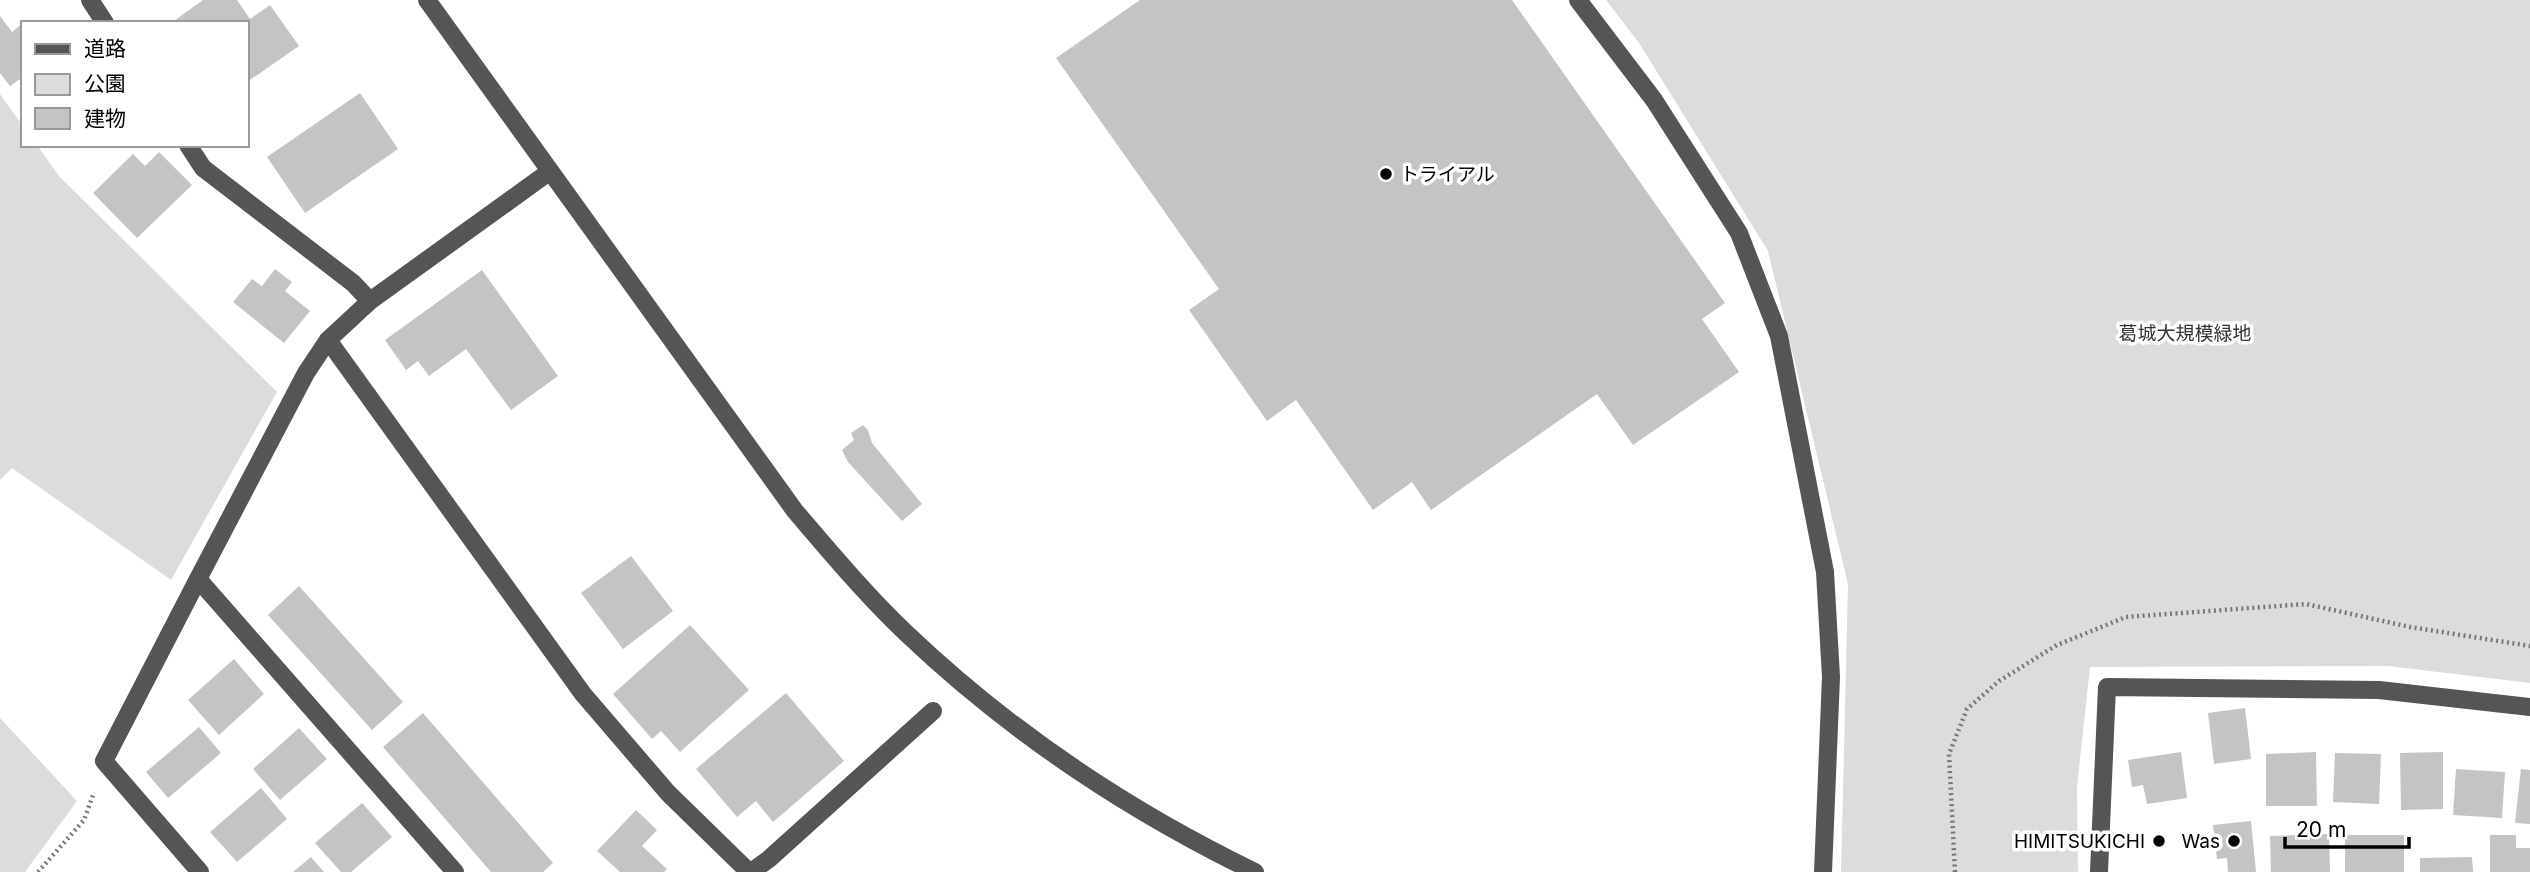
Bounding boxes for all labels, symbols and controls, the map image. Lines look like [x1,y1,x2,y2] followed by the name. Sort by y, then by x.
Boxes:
[21,21,248,147] legend
[84,36,126,61] text: 道路
[84,71,126,96] text: 公園
[84,106,126,131] text: 建物
[1400,163,1495,186] place label: トライアル
[1378,166,1394,182] marker: トライアル
[2118,322,2252,345] park label: 葛城大規模緑地
[2285,806,2409,850] scale bar
[2296,817,2346,842] text: 20 m
[2014,830,2145,853] place label: HIMITSUKICHI
[2182,830,2220,853] place label: Was
[2151,833,2167,849] marker: HIMITSUKICHI
[2226,833,2242,849] marker: Was

